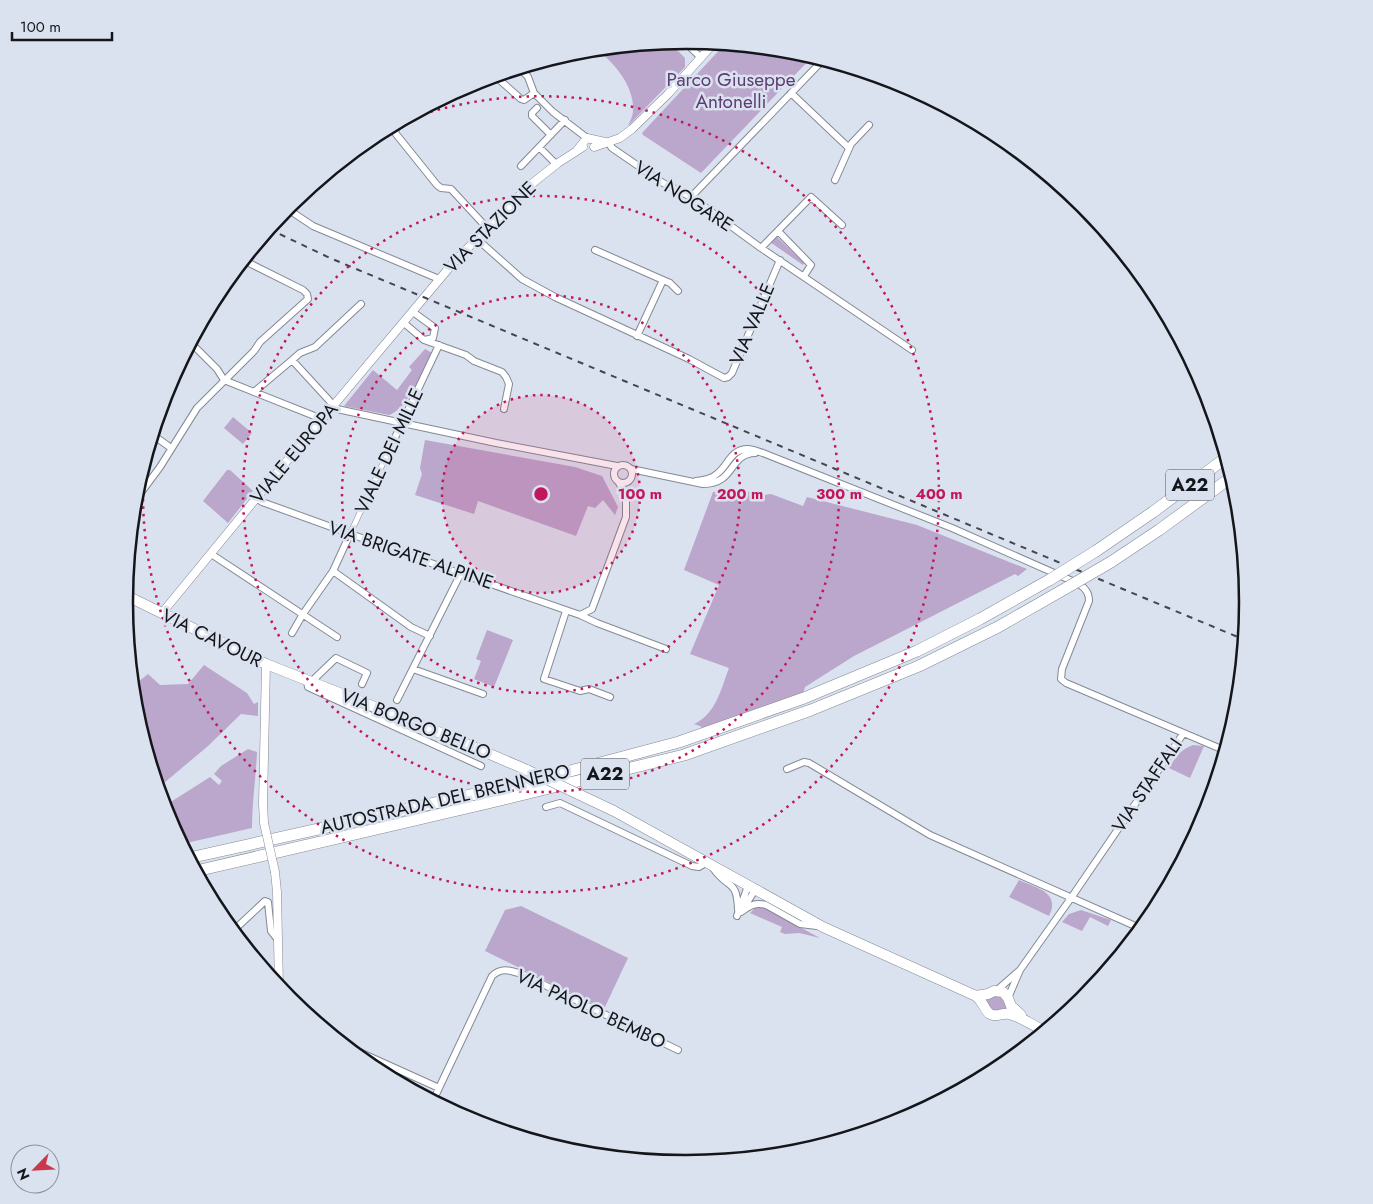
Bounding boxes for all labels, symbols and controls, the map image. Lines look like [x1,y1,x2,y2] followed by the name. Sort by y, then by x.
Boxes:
[12,10,112,42] scale bar
[20,16,61,38] text: 100 m
[667,66,796,115] park label: Parco Giuseppe Antonelli
[629,154,739,238] street label: VIA NOGARE
[438,175,542,279] street label: VIA STAZIONE
[723,279,781,369] street label: VIA VALLE
[348,384,430,518] street label: VIALE DEI MILLE
[244,396,345,509] street label: VIALE EUROPA
[1166,470,1214,500] road number: A22
[618,483,662,505] text: 100 m
[717,483,763,505] text: 200 m
[816,483,862,505] text: 300 m
[915,483,963,505] text: 400 m
[532,485,550,503] centre of rings
[325,514,497,596] street label: VIA BRIGATE ALPINE
[157,602,267,674] street label: VIA CAVOUR
[337,682,495,766] street label: VIA BORGO BELLO
[1105,732,1189,838] street label: VIA STAFFALI
[318,757,572,841] street label: AUTOSTRADA DEL BRENNERO
[581,759,629,790] road number: A22
[512,962,670,1056] street label: VIA PAOLO BEMBO
[10,1144,60,1194] north arrow
[12,1165,35,1183] text: N

